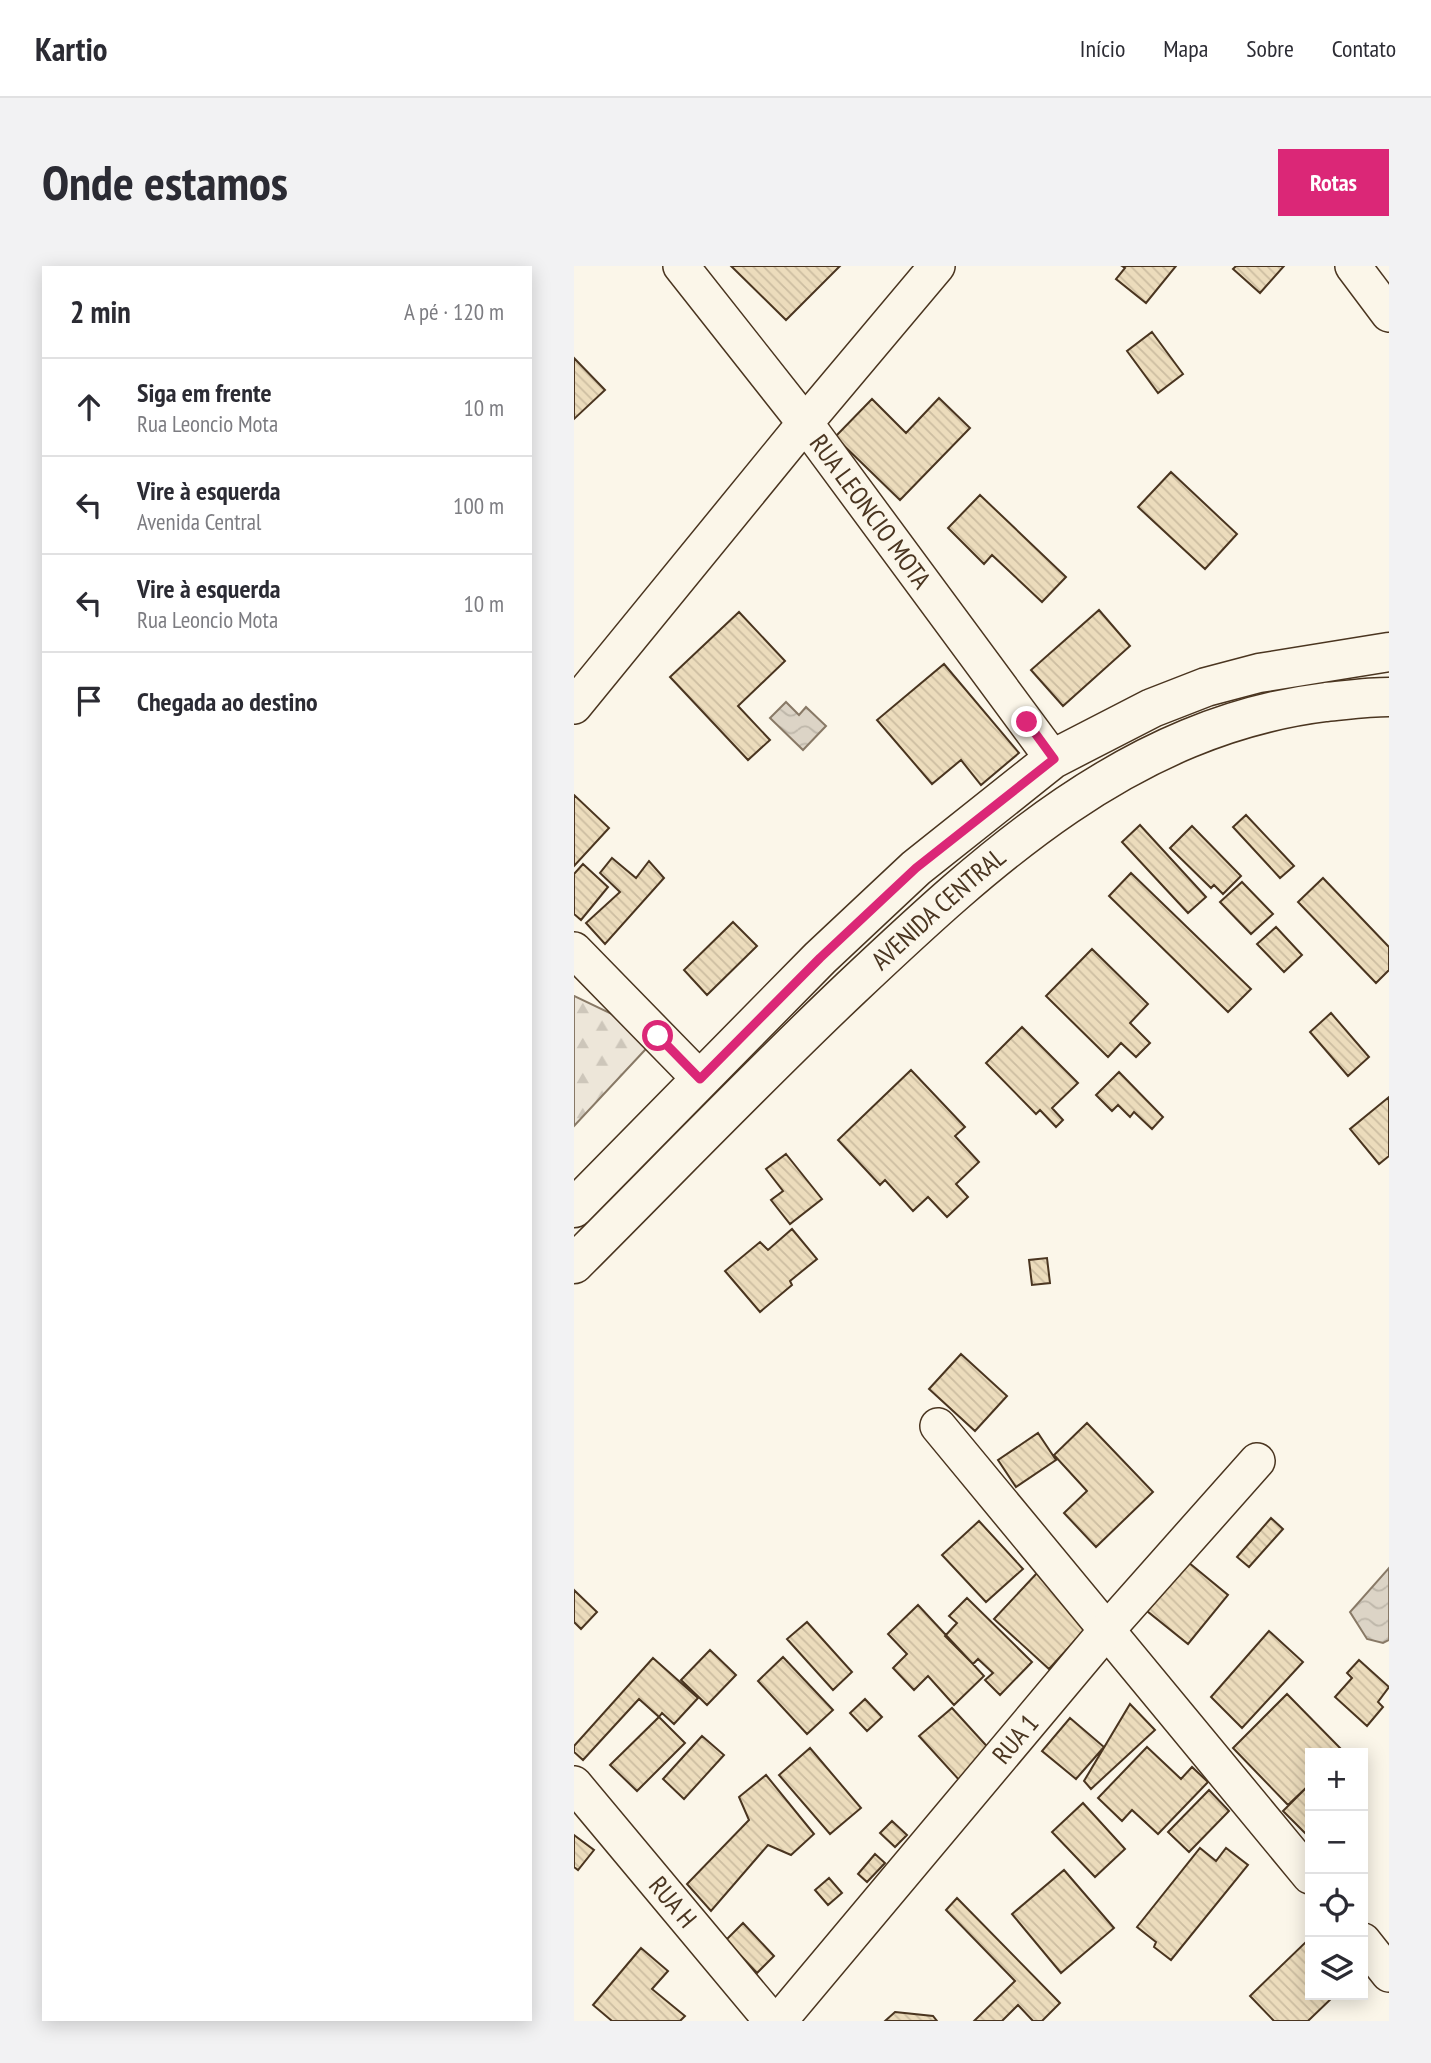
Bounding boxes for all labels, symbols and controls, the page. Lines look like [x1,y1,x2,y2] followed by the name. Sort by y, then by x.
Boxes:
[35,27,108,70] text: Kartio
[1080,33,1125,64] text: Início
[1163,33,1208,64] text: Mapa
[1246,33,1294,64] text: Sobre
[1332,33,1396,64] text: Contato
[1278,149,1389,216] button: Rotas
[42,150,288,214] text: Onde estamos
[70,292,131,331] text: 2 min
[404,297,504,326] text: A pé · 120 m
[137,376,272,409] text: Siga em frente
[70,388,108,426] icon: ahead
[463,393,504,422] text: 10 m
[137,409,278,438] text: Rua Leoncio Mota
[803,428,939,595] street label: RUA LEONCIO MOTA
[137,474,280,507] text: Vire à esquerda
[70,486,108,524] icon: left
[453,491,504,520] text: 100 m
[137,507,261,536] text: Avenida Central
[137,572,280,605] text: Vire à esquerda
[70,584,108,622] icon: left
[463,589,504,618] text: 10 m
[137,605,278,634] text: Rua Leoncio Mota
[70,682,108,720] icon: arrive
[137,685,318,718] text: Chegada ao destino
[1011,706,1042,737] route end
[864,840,1012,977] street label: AVENIDA CENTRAL
[642,1020,673,1051] route start
[985,1707,1045,1770] street label: RUA 1
[1305,1748,1368,2000] map controls
[1305,1748,1368,1811] button: +
[1305,1811,1368,1874] button: −
[642,1869,704,1934] street label: RUA H
[1305,1874,1368,1937] button: locate
[1305,1937,1368,2000] button: layers

